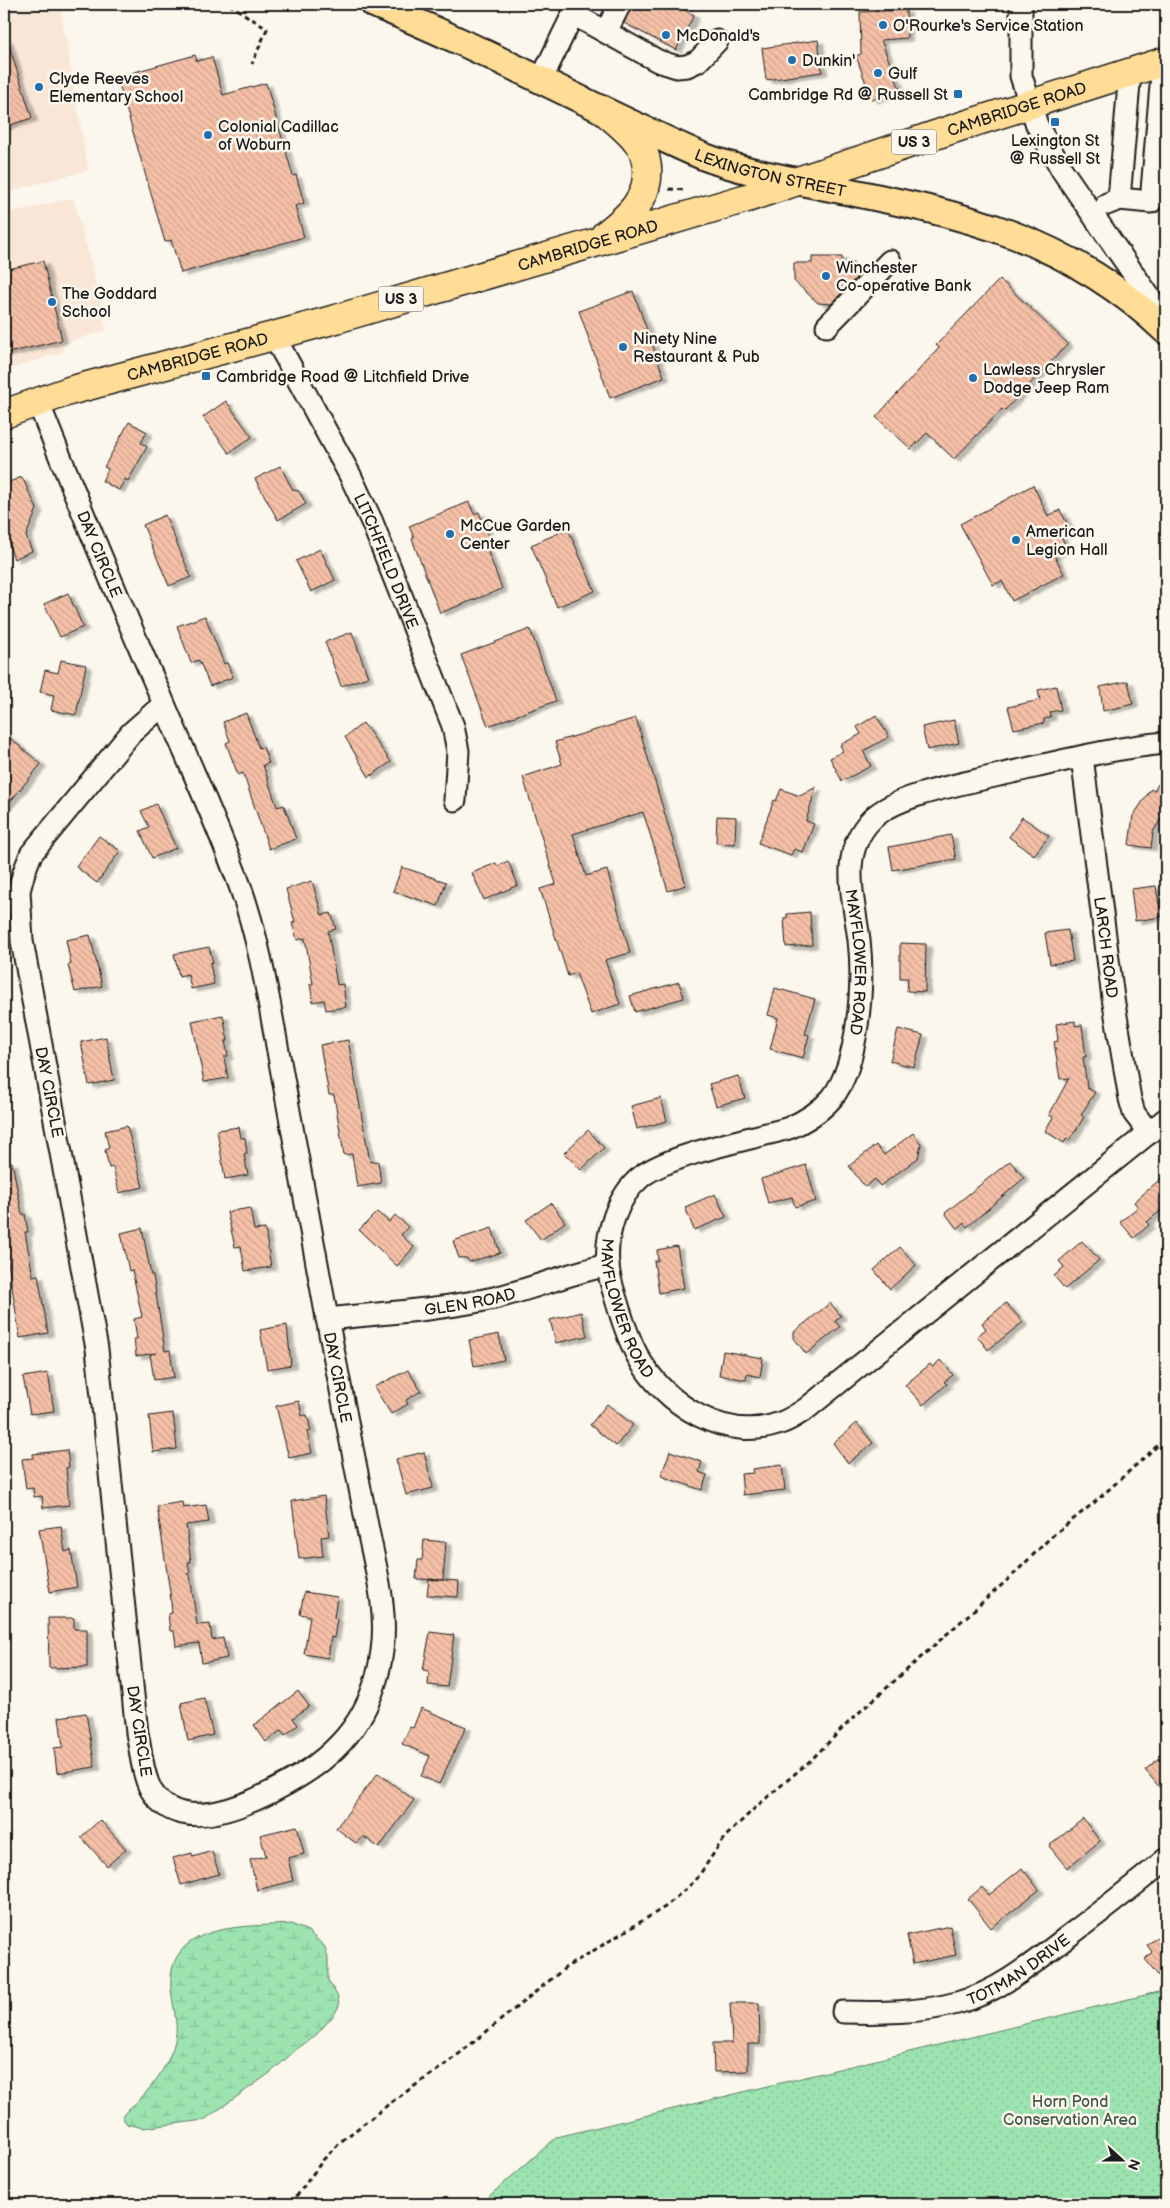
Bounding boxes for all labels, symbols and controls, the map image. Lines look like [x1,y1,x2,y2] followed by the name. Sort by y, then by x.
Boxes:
[893,17,1084,36] place label: O'Rourke's Service Station
[877,19,889,31] marker: O'Rourke's Service Station
[676,27,760,46] place label: McDonald's
[660,29,672,41] marker: McDonald's
[802,52,855,71] place label: Dunkin'
[786,54,798,66] marker: Dunkin'
[888,65,917,84] place label: Gulf
[872,67,884,79] marker: Gulf
[49,70,183,107] place label: Clyde Reeves Elementary School
[945,79,1089,141] street label: CAMBRIDGE ROAD
[33,81,45,93] marker: Clyde Reeves Elementary School
[748,86,948,105] place label: Cambridge Rd @ Russell St
[952,88,964,100] marker: Cambridge Rd @ Russell St
[1049,116,1061,128] marker: Lexington St @ Russell St
[218,118,339,155] place label: Colonial Cadillac of Woburn
[202,129,214,141] marker: Colonial Cadillac of Woburn
[892,130,936,154] road number: US 3
[1010,132,1100,169] place label: Lexington St @ Russell St
[691,146,848,202] street label: LEXINGTON STREET
[516,217,661,276] street label: CAMBRIDGE ROAD
[836,259,971,296] place label: Winchester Co-operative Bank
[820,270,832,282] marker: Winchester Co-operative Bank
[62,285,157,322] place label: The Goddard School
[378,286,424,312] road number: US 3
[46,296,58,308] marker: The Goddard School
[125,330,270,386] street label: CAMBRIDGE ROAD
[633,330,760,367] place label: Ninety Nine Restaurant & Pub
[617,341,629,353] marker: Ninety Nine Restaurant & Pub
[983,361,1109,398] place label: Lawless Chrysler Dodge Jeep Ram
[216,368,470,387] place label: Cambridge Road @ Litchfield Drive
[200,370,212,382] marker: Cambridge Road @ Litchfield Drive
[967,372,979,384] marker: Lawless Chrysler Dodge Jeep Ram
[349,491,421,632] street label: LITCHFIELD DRIVE
[72,508,125,601] street label: DAY CIRCLE
[460,517,571,554] place label: McCue Garden Center
[1026,523,1108,560] place label: American Legion Hall
[444,528,456,540] marker: McCue Garden Center
[1010,534,1022,546] marker: American Legion Hall
[841,888,869,1036] street label: MAYFLOWER ROAD
[1089,896,1121,1000] street label: LARCH ROAD
[30,1045,67,1139] street label: DAY CIRCLE
[596,1237,657,1383] street label: MAYFLOWER ROAD
[423,1285,518,1320] street label: GLEN ROAD
[319,1331,355,1425] street label: DAY CIRCLE
[122,1684,155,1778] street label: DAY CIRCLE
[965,1931,1074,2010] street label: TOTMAN DRIVE
[1003,2093,1137,2130] park label: Horn Pond Conservation Area
[1098,2136,1148,2186] north arrow
[1124,2157,1143,2172] text: N

